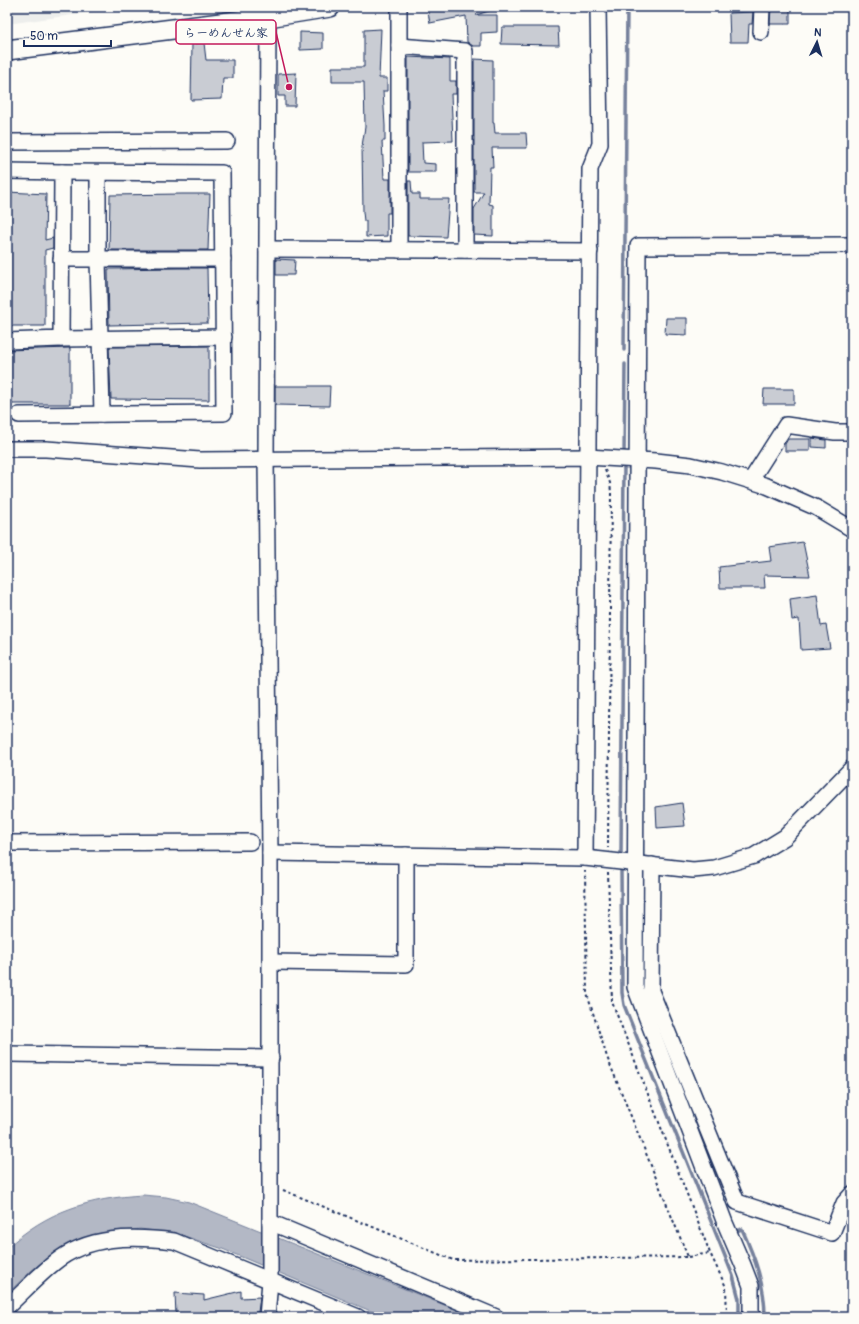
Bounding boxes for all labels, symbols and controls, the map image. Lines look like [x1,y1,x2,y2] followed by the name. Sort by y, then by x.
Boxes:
[176,20,276,44] callout: らーめんせん家
[24,22,111,48] scale bar
[797,22,837,62] north arrow
[184,26,268,41] text: らーめんせん家
[814,26,823,39] text: N
[30,29,58,44] text: 50 m

